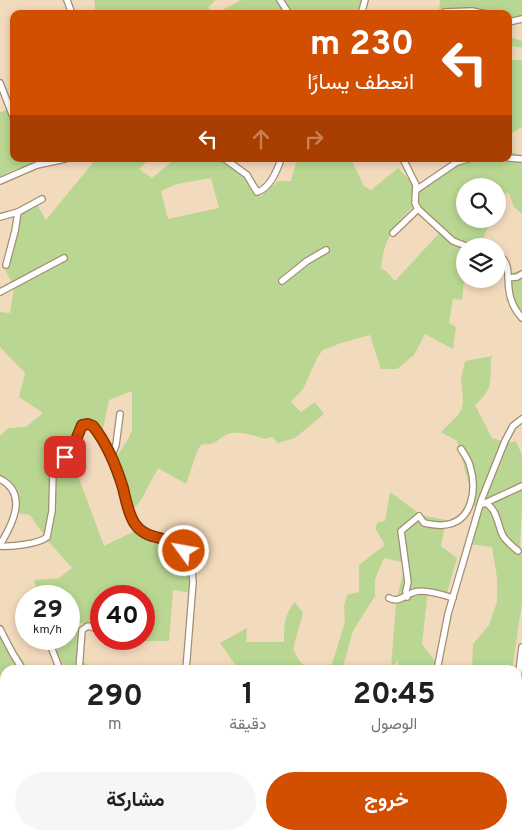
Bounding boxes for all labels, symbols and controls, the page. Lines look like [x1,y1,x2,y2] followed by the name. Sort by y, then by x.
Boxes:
[310,23,414,67] text: 230 m
[432,30,497,95] icon: left
[307,70,414,97] text: انعطف يسارًا
[194,125,222,153] icon: left
[247,125,275,153] icon: ahead
[300,125,328,153] icon: right
[456,178,506,288] map controls
[456,178,506,228] button: search
[456,238,506,288] button: layers
[44,436,86,478] pin
[51,443,79,471] icon: arrive
[157,524,209,576] position arrow
[90,585,155,650] speed limit sign: 40
[32,595,63,627] text: 29
[33,622,62,638] text: km/h
[242,677,254,714] text: 1
[353,677,436,714] text: 20:45
[86,679,143,716] text: 290
[108,715,121,735] text: m
[229,715,266,735] text: دقيقة
[371,715,417,735] text: الوصول
[15,772,256,830] button: مشاركة
[266,772,507,830] button: خروج

